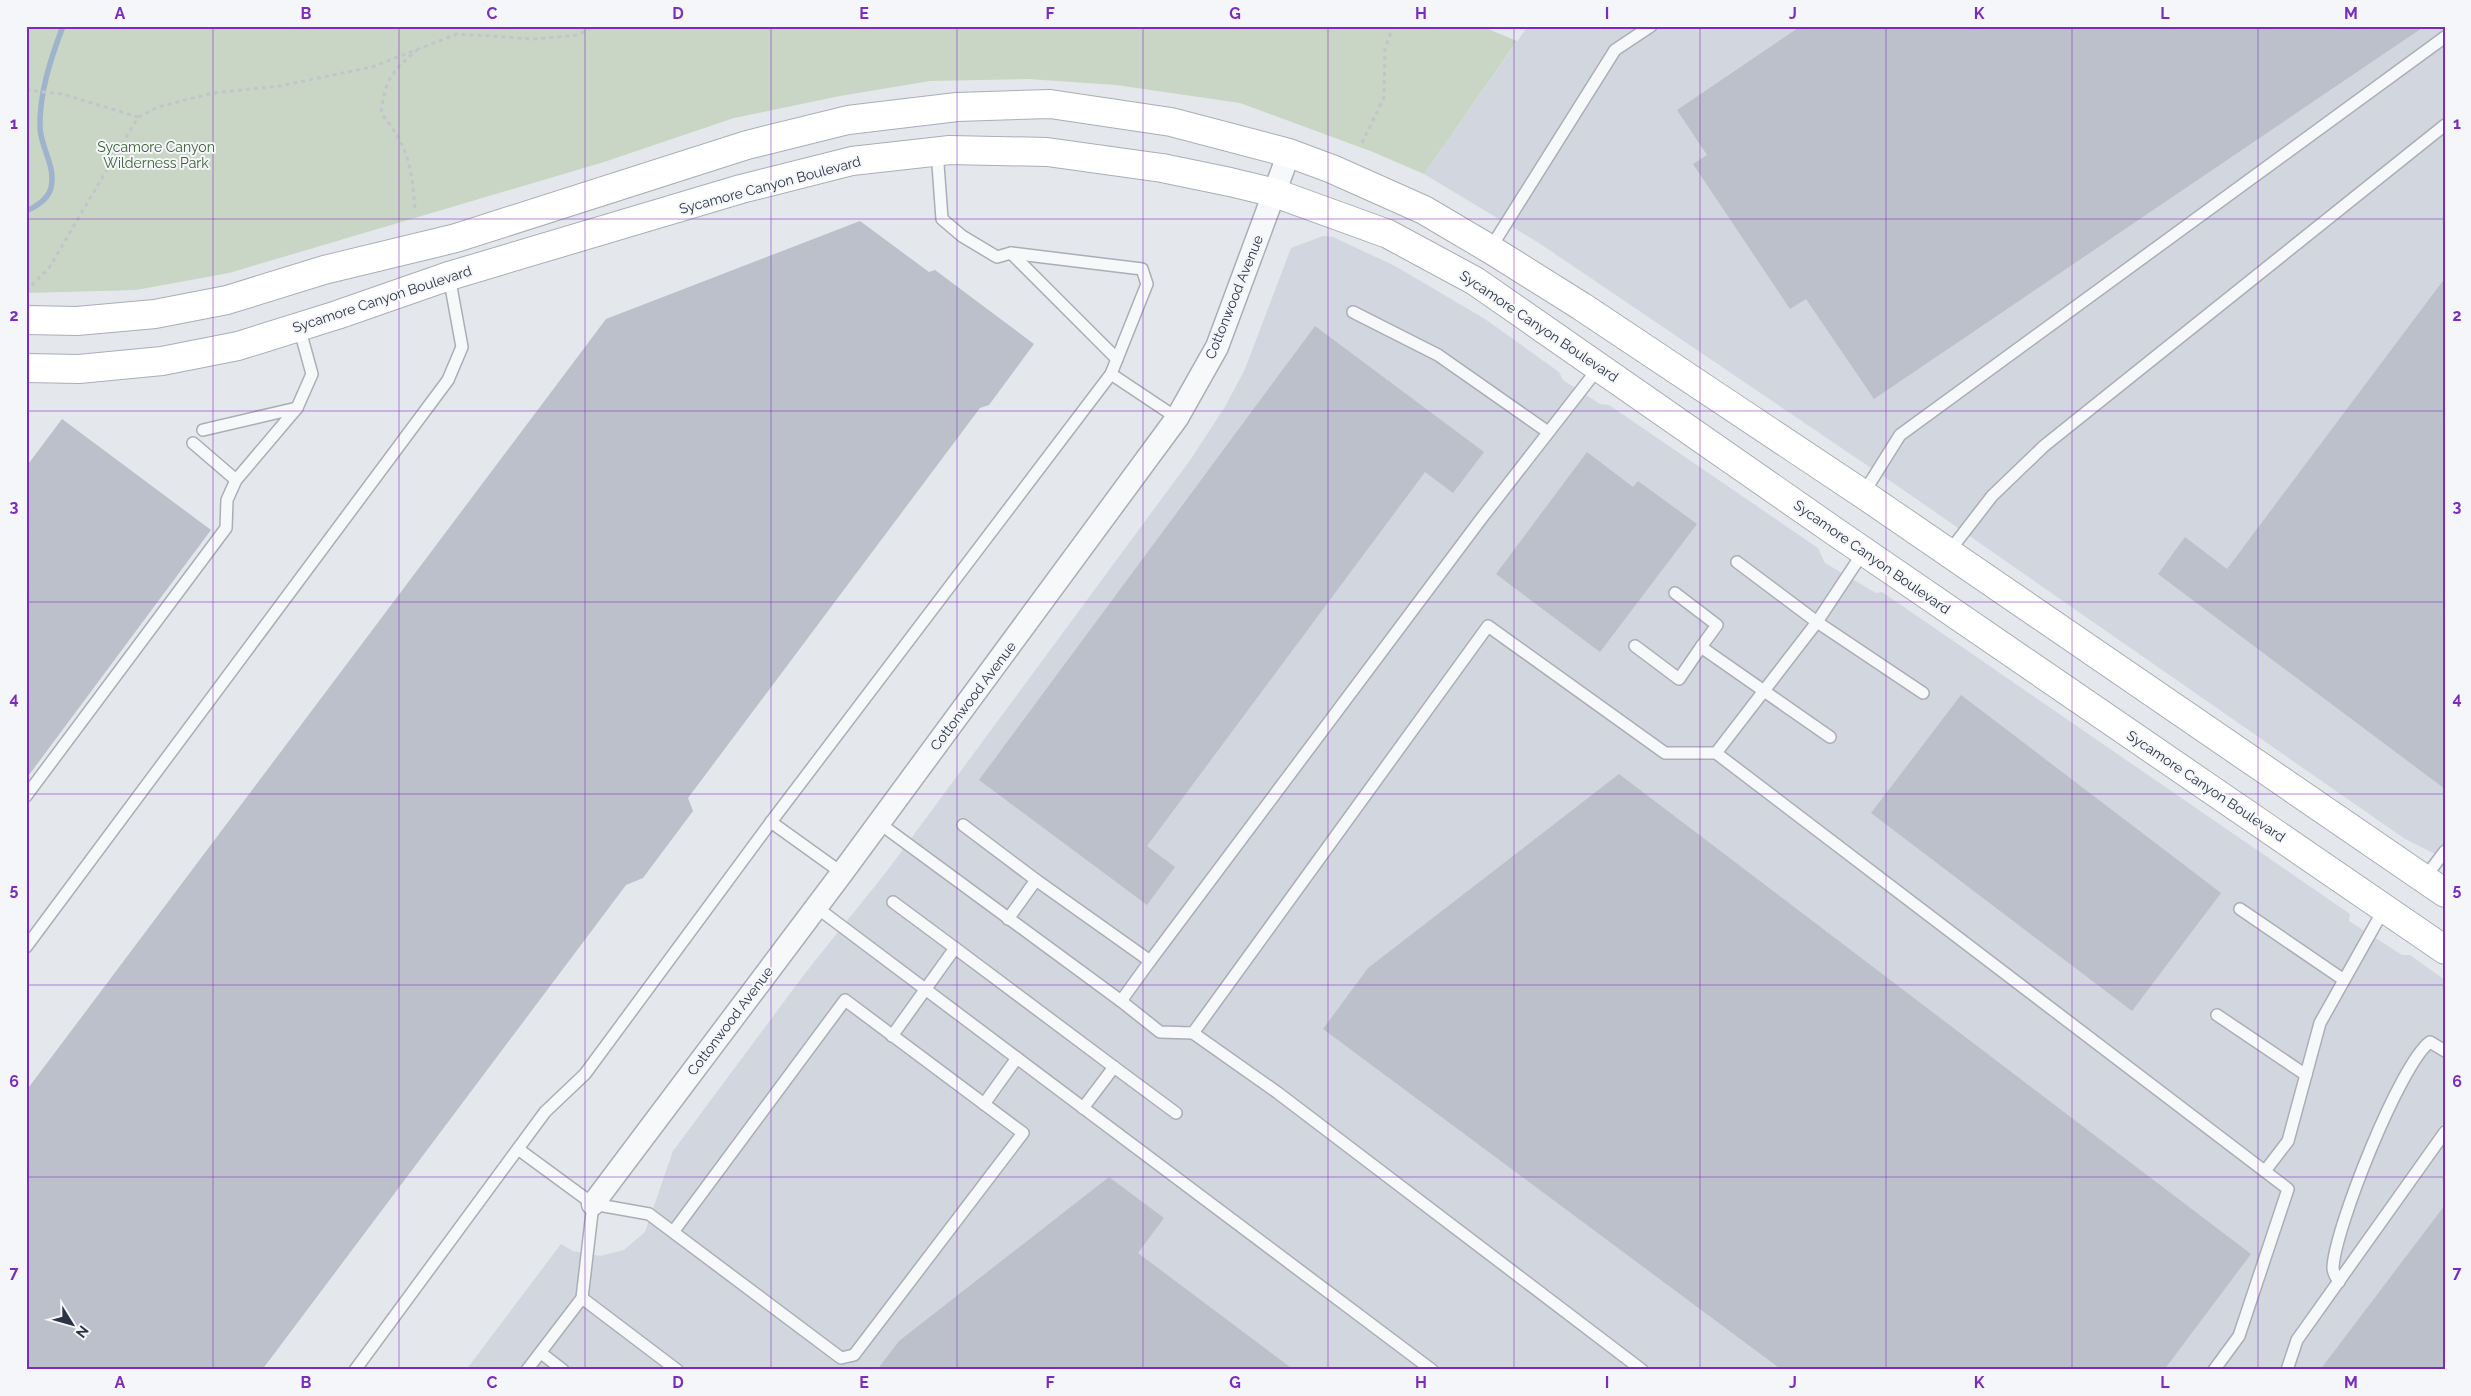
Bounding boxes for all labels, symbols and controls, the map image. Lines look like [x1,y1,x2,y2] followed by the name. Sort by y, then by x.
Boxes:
[115,4,126,23] text: A
[301,4,312,23] text: B
[487,4,498,23] text: C
[672,4,684,23] text: D
[859,4,869,23] text: E
[1045,4,1055,23] text: F
[1229,4,1241,23] text: G
[1415,4,1427,23] text: H
[1605,4,1609,23] text: I
[1789,4,1797,23] text: J
[1974,4,1985,23] text: K
[2160,4,2170,23] text: L
[2344,4,2358,23] text: M
[10,114,18,133] text: 1
[2453,114,2461,133] text: 1
[97,139,215,171] park label: Sycamore Canyon Wilderness Park
[677,153,863,217] street label: Sycamore Canyon Boulevard
[1202,233,1266,361] street label: Cottonwood Avenue
[290,262,474,336] street label: Sycamore Canyon Boulevard
[1457,267,1621,385] street label: Sycamore Canyon Boulevard
[9,306,19,325] text: 2
[2452,306,2462,325] text: 2
[10,497,19,516] text: 3
[1791,497,1953,617] street label: Sycamore Canyon Boulevard
[2453,497,2462,516] text: 3
[927,638,1019,754] street label: Cottonwood Avenue
[9,689,19,708] text: 4
[2452,689,2462,708] text: 4
[2124,727,2288,845] street label: Sycamore Canyon Boulevard
[10,880,19,899] text: 5
[2453,880,2462,899] text: 5
[684,963,776,1079] street label: Cottonwood Avenue
[9,1072,19,1091] text: 6
[2452,1072,2462,1091] text: 6
[10,1263,19,1282] text: 7
[2453,1263,2462,1282] text: 7
[48,1298,98,1348] north arrow
[73,1323,92,1341] text: N
[115,1373,126,1392] text: A
[301,1373,312,1392] text: B
[487,1373,498,1392] text: C
[672,1373,684,1392] text: D
[859,1373,869,1392] text: E
[1045,1373,1055,1392] text: F
[1229,1373,1241,1392] text: G
[1415,1373,1427,1392] text: H
[1605,1373,1609,1392] text: I
[1789,1373,1797,1392] text: J
[1974,1373,1985,1392] text: K
[2160,1373,2170,1392] text: L
[2344,1373,2358,1392] text: M

